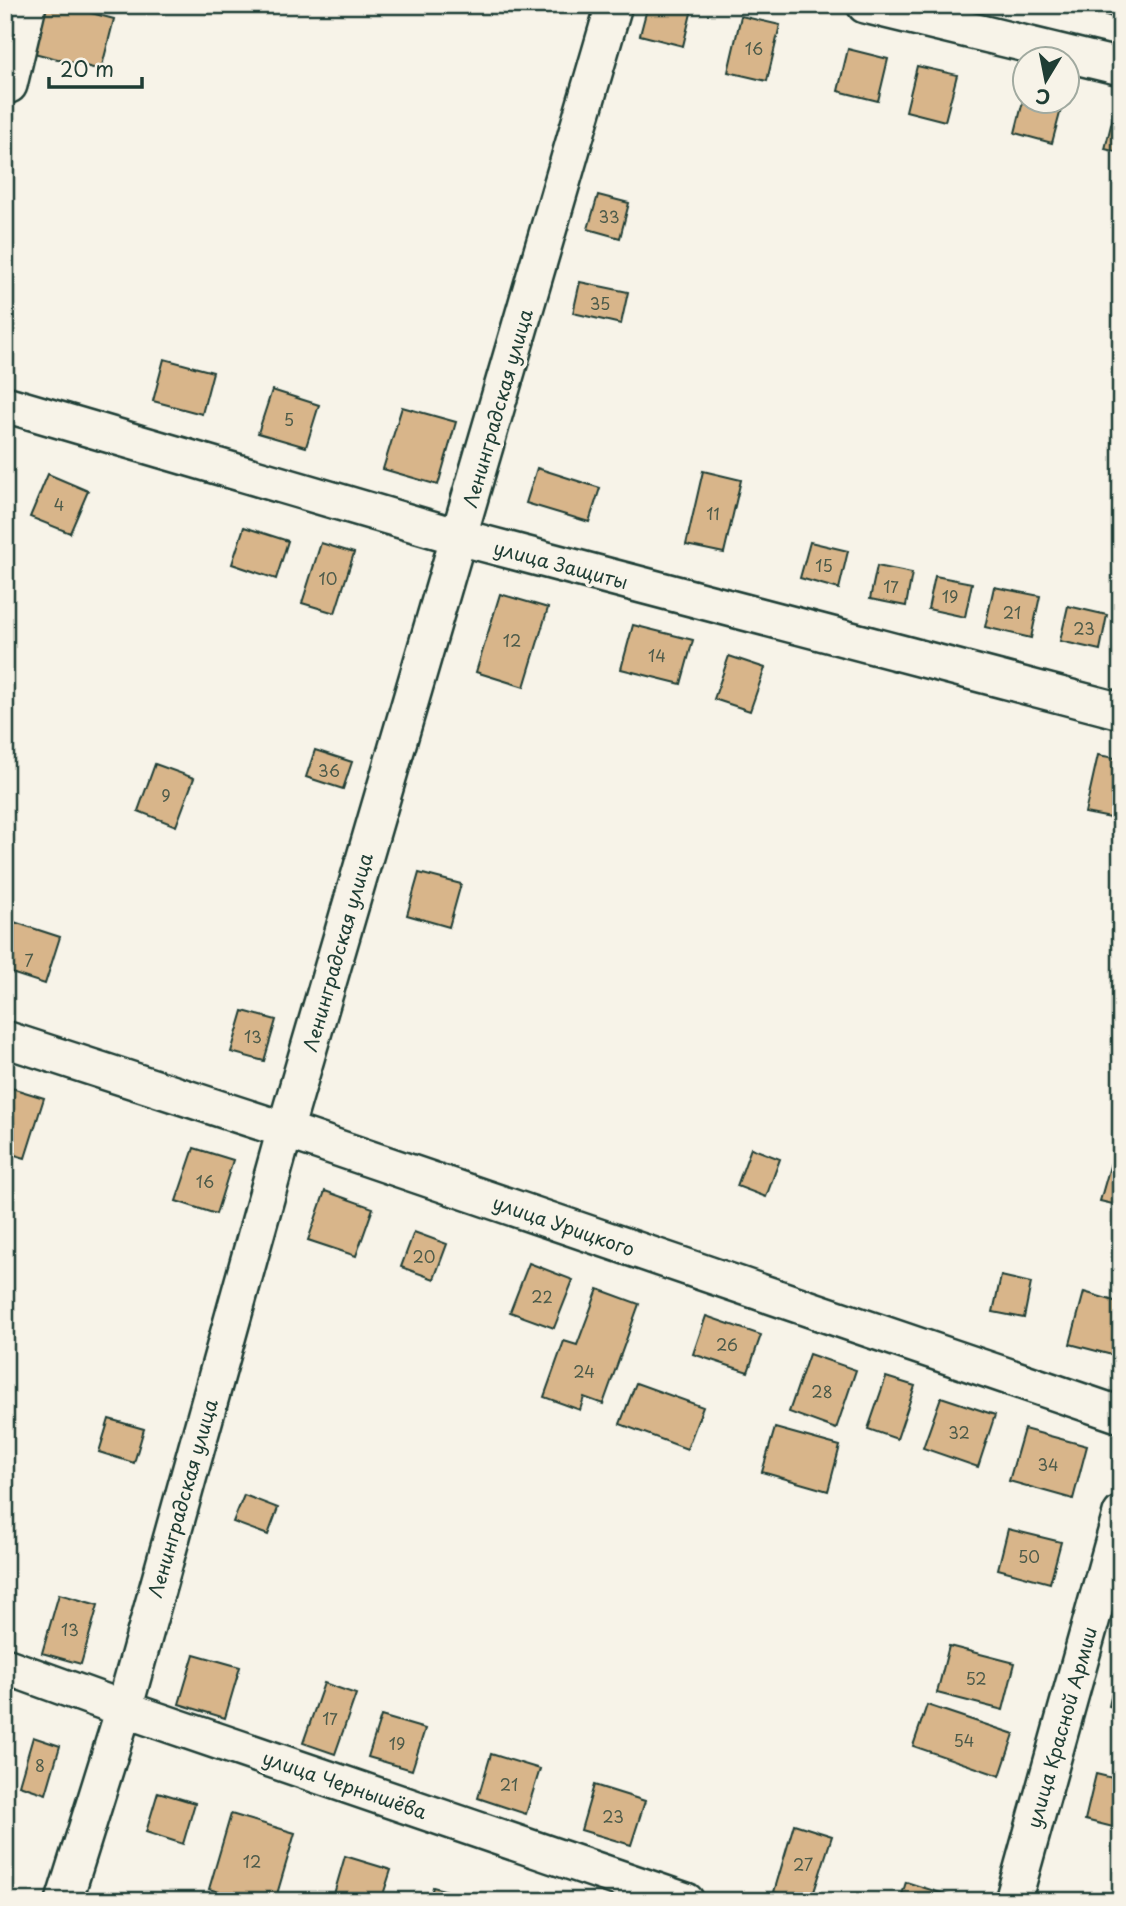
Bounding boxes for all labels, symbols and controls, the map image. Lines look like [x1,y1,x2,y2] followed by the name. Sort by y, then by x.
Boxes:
[745,36,763,60] house number: 16
[49,46,142,90] scale bar
[1010,46,1080,116] north arrow
[60,52,114,84] text: 20 m
[1033,83,1052,113] text: С
[598,204,620,228] house number: 33
[590,291,610,315] house number: 35
[455,305,539,511] street label: Ленинградская улица
[284,407,294,431] house number: 5
[54,492,64,516] house number: 4
[706,501,720,525] house number: 11
[491,533,631,595] street label: улица Защиты
[815,553,833,577] house number: 15
[319,566,337,590] house number: 10
[883,574,899,598] house number: 17
[942,584,958,608] house number: 19
[1003,600,1021,624] house number: 21
[1073,616,1095,640] house number: 23
[503,628,521,652] house number: 12
[648,643,666,667] house number: 14
[318,758,340,782] house number: 36
[161,783,171,807] house number: 9
[295,849,379,1055] street label: Ленинградская улица
[24,948,34,972] house number: 7
[244,1024,262,1048] house number: 13
[196,1169,214,1193] house number: 16
[489,1188,639,1262] street label: улица Урицкого
[413,1244,435,1268] house number: 20
[531,1284,553,1308] house number: 22
[716,1332,738,1356] house number: 26
[573,1359,595,1383] house number: 24
[811,1379,833,1403] house number: 28
[140,1395,224,1601] street label: Ленинградская улица
[948,1420,970,1444] house number: 32
[1037,1452,1059,1476] house number: 34
[1018,1544,1040,1568] house number: 50
[61,1617,79,1641] house number: 13
[1019,1623,1103,1831] street label: улица Красной Армии
[965,1666,987,1690] house number: 52
[322,1706,338,1730] house number: 17
[954,1728,974,1752] house number: 54
[389,1731,405,1755] house number: 19
[259,1743,431,1825] street label: улица Чернышёва
[35,1753,45,1777] house number: 8
[500,1772,518,1796] house number: 21
[602,1804,624,1828] house number: 23
[243,1849,261,1873] house number: 12
[793,1852,813,1876] house number: 27

